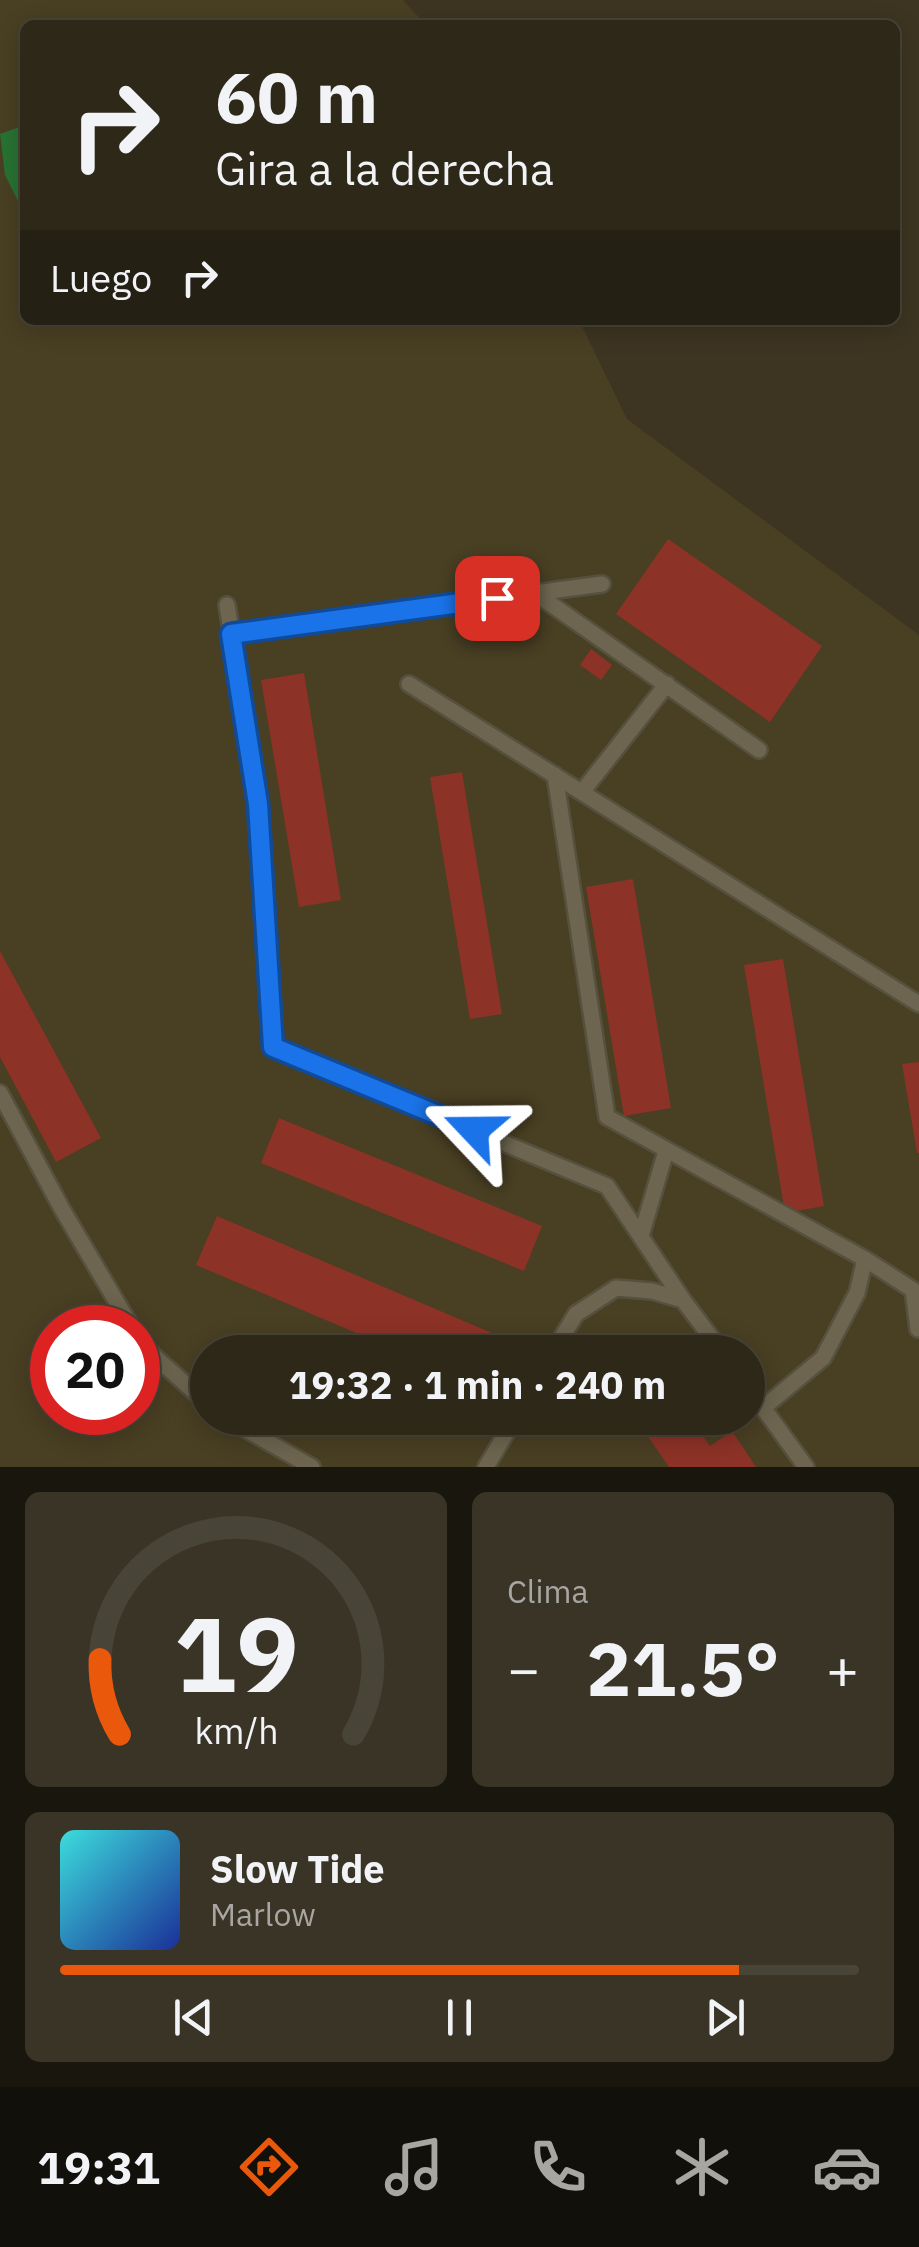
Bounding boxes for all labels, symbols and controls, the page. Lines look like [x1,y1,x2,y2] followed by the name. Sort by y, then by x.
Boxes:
[215,51,378,142] text: 60 m
[50,60,180,190] icon: right
[215,139,554,197] text: Gira a la derecha
[172,250,227,305] icon: right
[50,253,152,302] text: Luego
[455,556,540,641] pin
[470,571,525,626] icon: arrive
[422,1078,526,1182] position arrow
[30,1305,160,1435] speed limit sign: 20
[289,1360,666,1409] text: 19:32 · 1 min · 240 m
[507,1570,589,1612] text: Clima
[174,1585,298,1721] text: 19
[586,1619,780,1717] text: 21.5°
[507,1633,540,1704] text: −
[826,1633,859,1704] text: +
[194,1707,278,1754] text: km/h
[210,1844,385,1893] text: Slow Tide
[210,1893,316,1935] text: Marlow
[166,1990,221,2045] icon: previous
[432,1990,487,2045] icon: pause
[698,1990,753,2045] icon: next
[234,2132,304,2202] icon: directions
[379,2132,449,2202] icon: music
[523,2132,593,2202] icon: phone
[667,2132,737,2202] icon: climate
[812,2132,882,2202] icon: car
[37,2138,160,2196] text: 19:31

